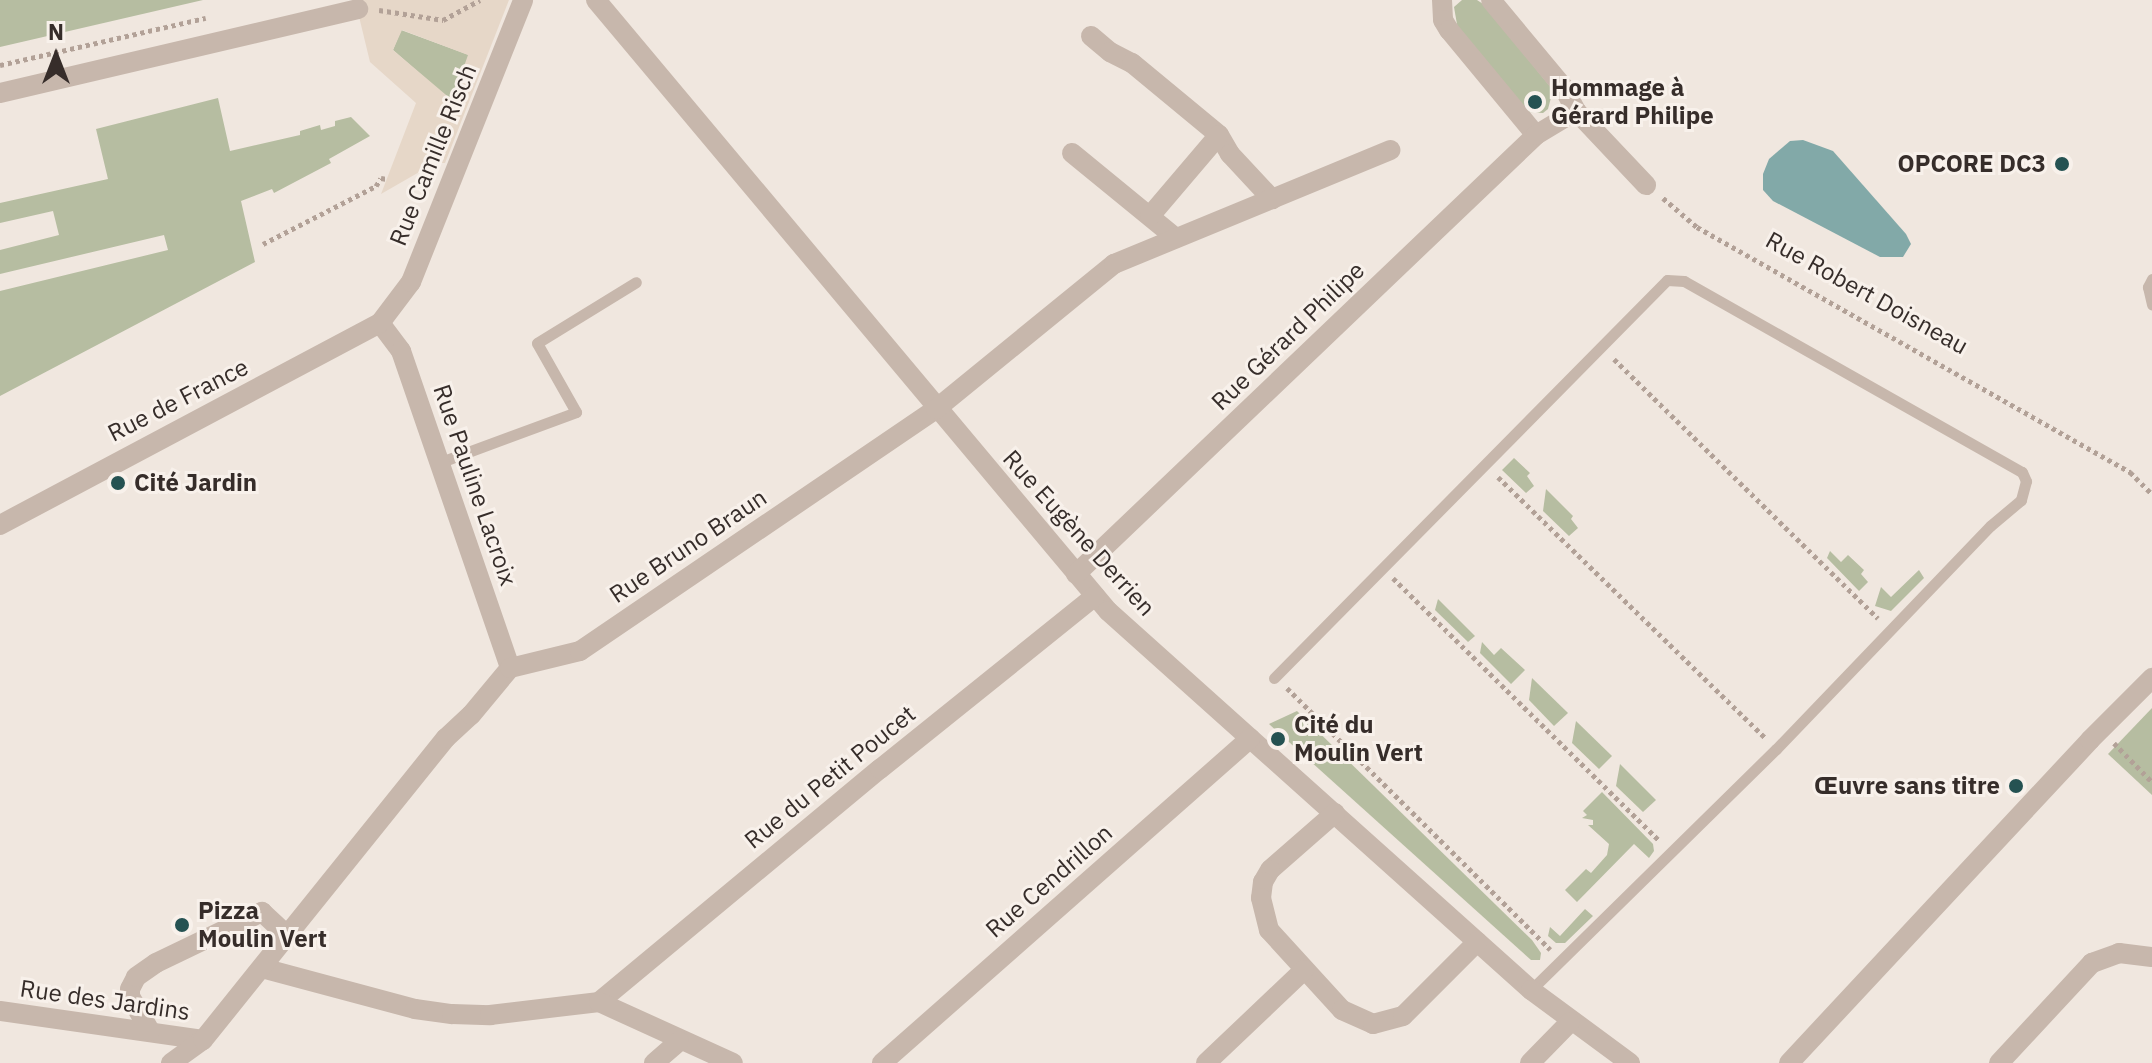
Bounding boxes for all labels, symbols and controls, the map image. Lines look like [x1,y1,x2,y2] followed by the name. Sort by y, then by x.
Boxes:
[16,16,96,96] north arrow
[48,17,64,46] text: N
[383,60,483,250] street label: Rue Camille Risch
[1551,74,1714,130] place label: Hommage à Gérard Philipe
[1526,93,1544,111] marker: Hommage à Gérard Philipe
[1898,150,2046,178] place label: OPCORE DC3
[2053,155,2071,173] marker: OPCORE DC3
[1761,225,1973,361] street label: Rue Robert Doisneau
[1206,256,1370,416] street label: Rue Gérard Philipe
[103,352,253,448] street label: Rue de France
[427,381,523,589] street label: Rue Pauline Lacroix
[997,444,1161,622] street label: Rue Eugène Derrien
[134,469,257,497] place label: Cité Jardin
[109,474,127,492] marker: Cité Jardin
[604,483,772,609] street label: Rue Bruno Braun
[739,699,921,855] street label: Rue du Petit Poucet
[1294,711,1423,767] place label: Cité du Moulin Vert
[1269,730,1287,748] marker: Cité du Moulin Vert
[1814,772,2000,800] place label: Œuvre sans titre
[2007,777,2025,795] marker: Œuvre sans titre
[980,818,1118,944] street label: Rue Cendrillon
[198,897,327,953] place label: Pizza Moulin Vert
[173,916,191,934] marker: Pizza Moulin Vert
[18,974,192,1026] street label: Rue des Jardins

